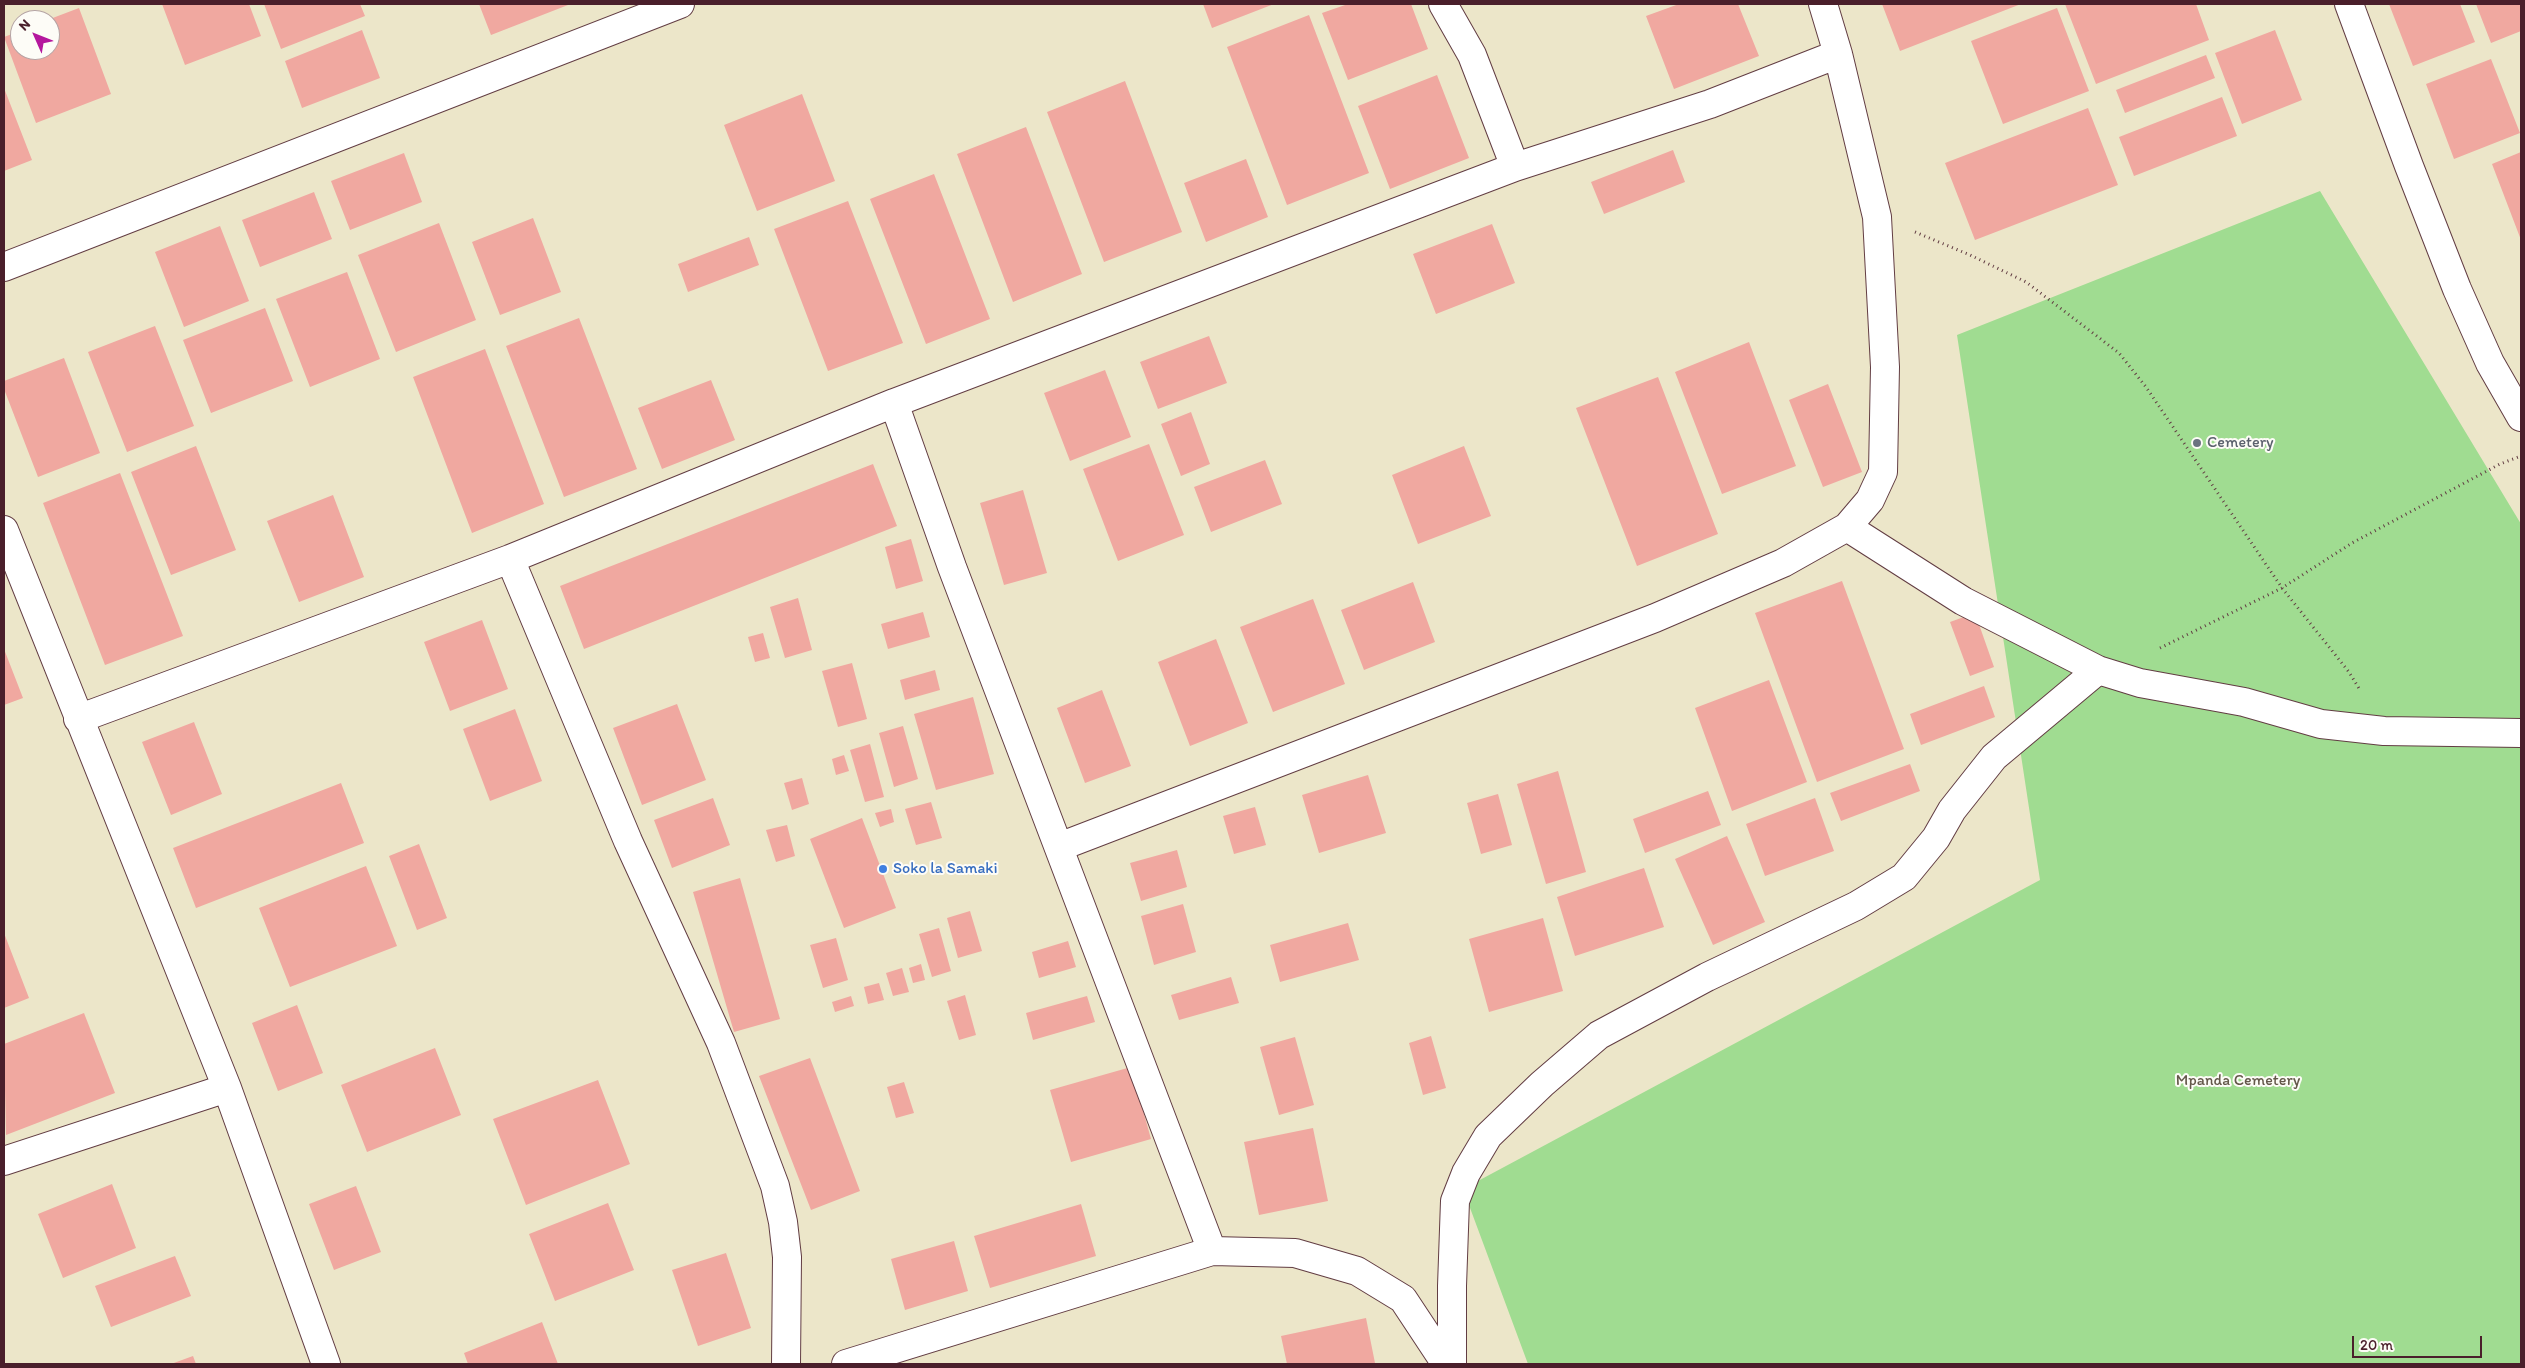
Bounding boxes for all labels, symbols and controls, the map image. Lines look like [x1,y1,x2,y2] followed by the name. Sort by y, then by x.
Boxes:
[10,10,60,60] north arrow
[15,16,34,34] text: N
[2207,433,2274,453] place label: Cemetery
[2191,437,2203,449] marker: Cemetery
[893,859,998,879] place label: Soko la Samaki
[877,863,889,875] marker: Soko la Samaki
[2176,1071,2300,1091] park label: Mpanda Cemetery
[2355,1326,2485,1358] scale bar
[2360,1336,2393,1354] text: 20 m

